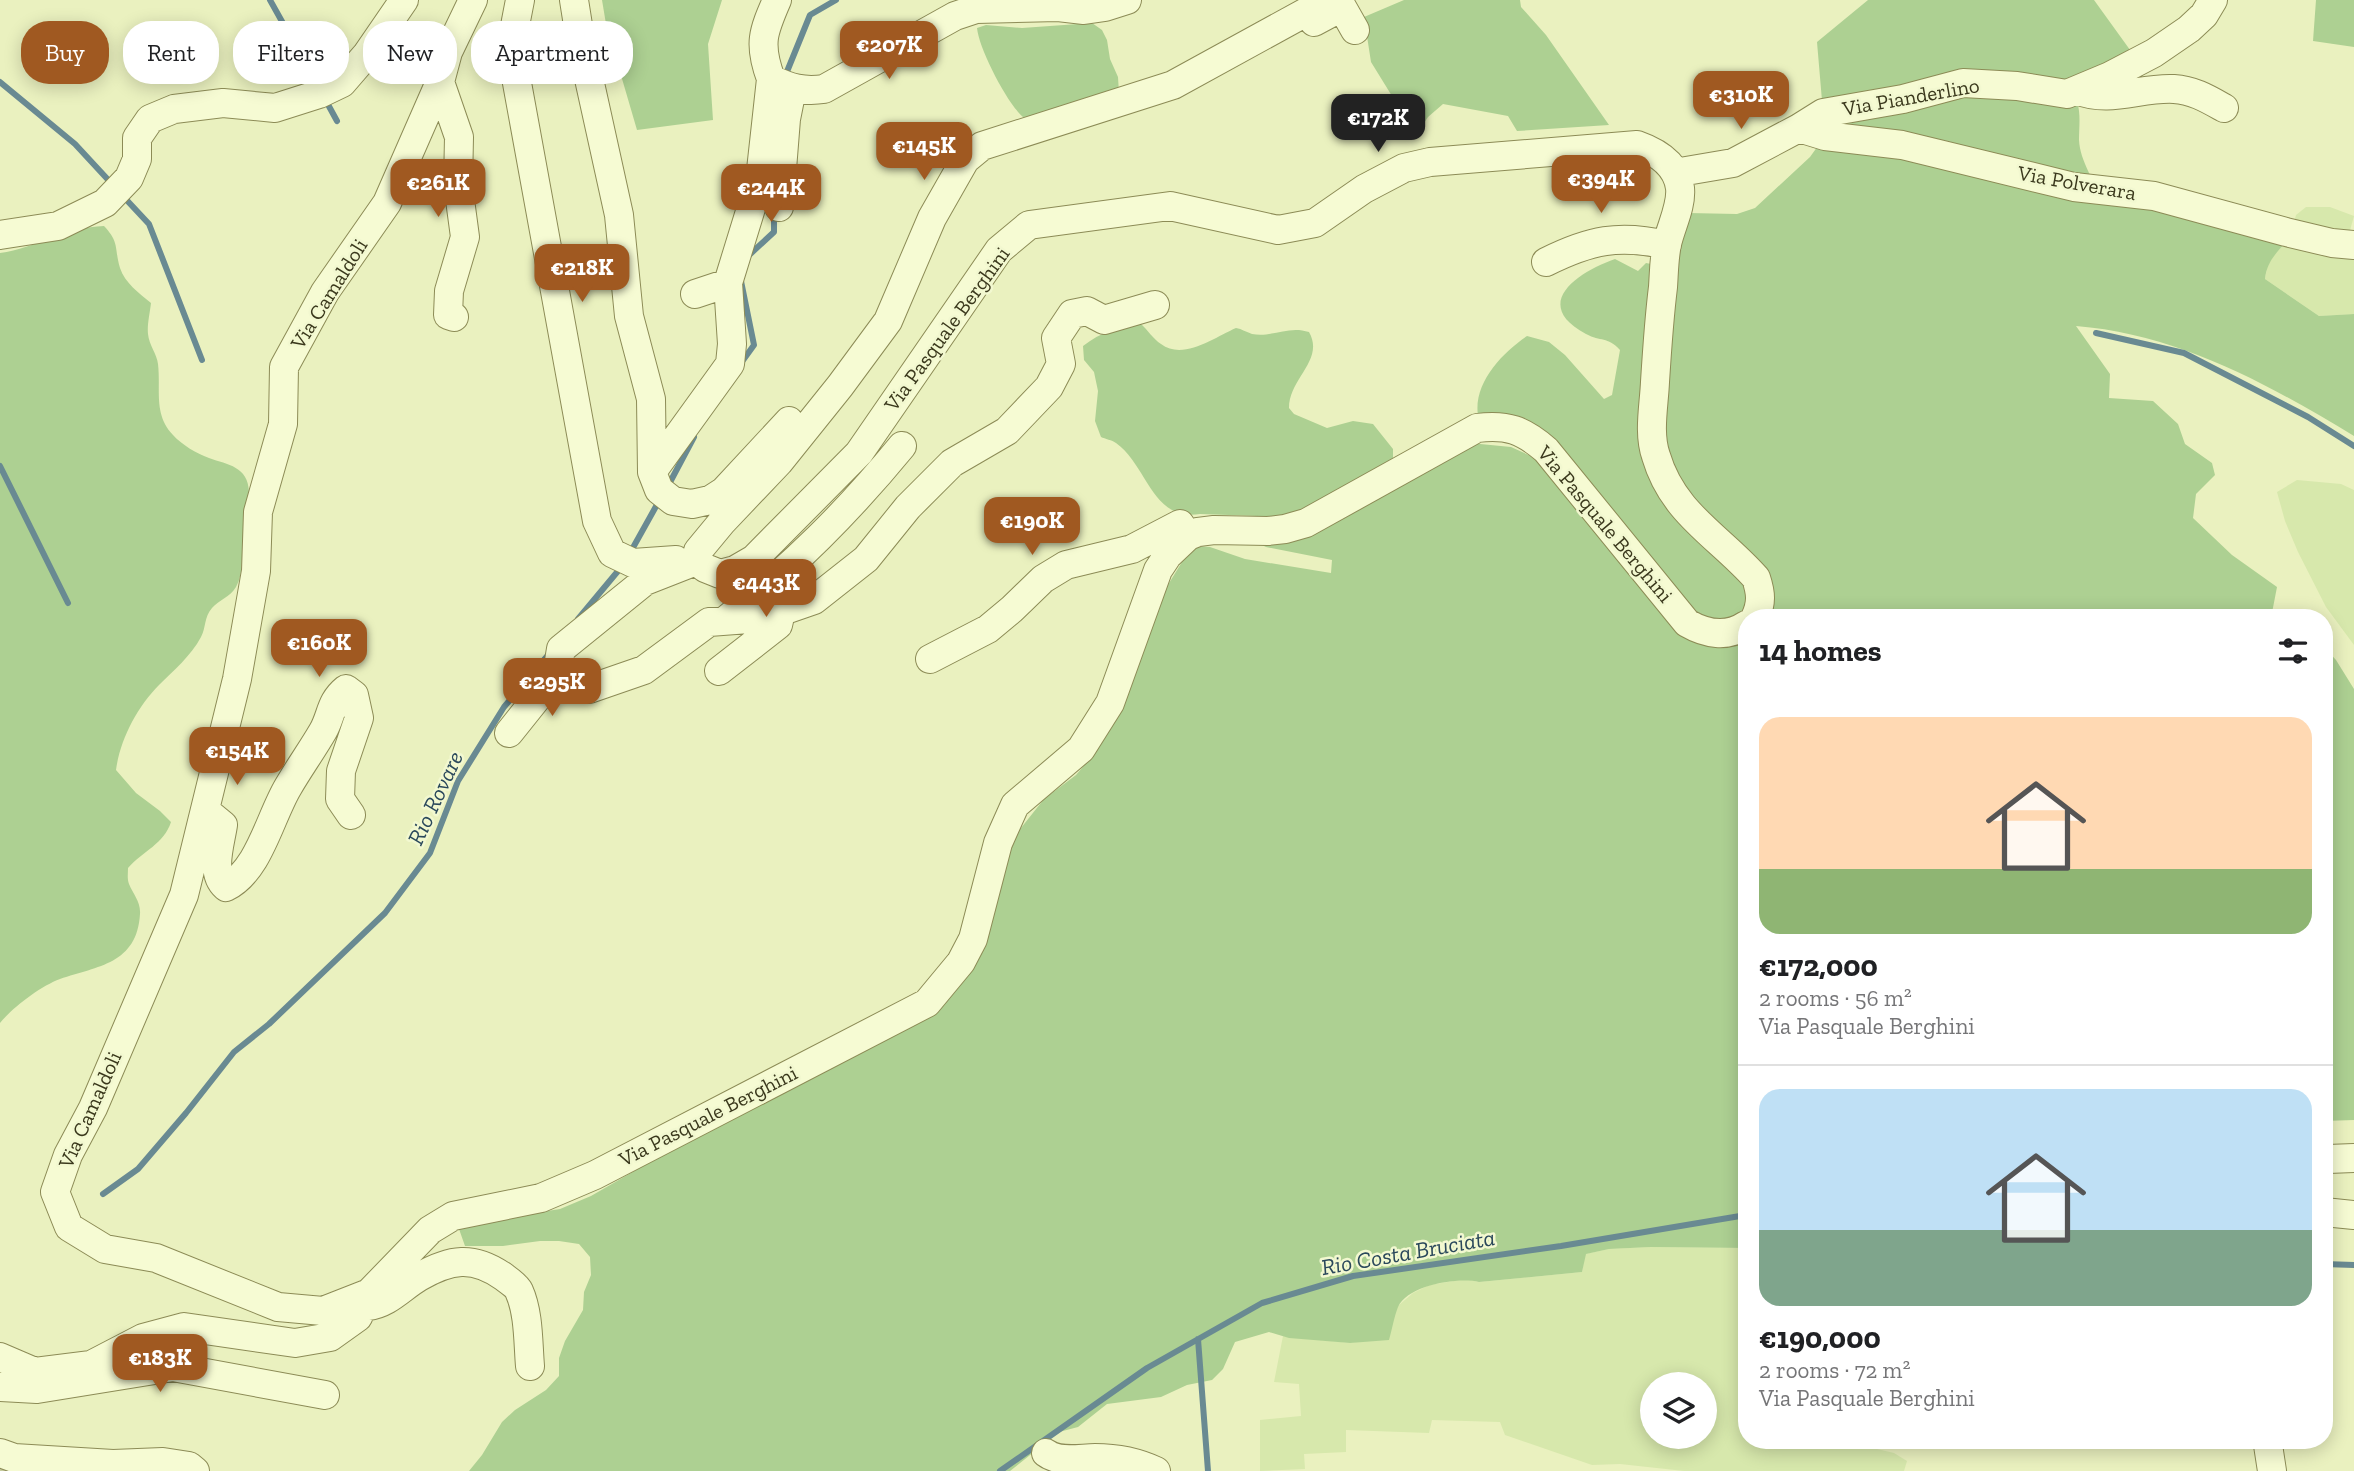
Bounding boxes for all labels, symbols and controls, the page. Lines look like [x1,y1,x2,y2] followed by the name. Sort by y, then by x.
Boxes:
[21,21,109,84] chip: Buy
[123,21,219,84] chip: Rent
[233,21,349,84] chip: Filters
[363,21,457,84] chip: New
[471,21,633,84] chip: Apartment
[840,22,938,81] pin: €207K
[856,30,922,58] text: €207K
[1692,72,1790,131] pin: €310K
[1840,72,1981,121] street label: Via Pianderlino
[1709,80,1773,108] text: €310K
[1329,94,1427,154] pin: €172K
[1347,103,1409,131] text: €172K
[875,122,973,182] pin: €145K
[892,131,956,159] text: €145K
[1552,156,1650,215] pin: €394K
[389,160,487,219] pin: €261K
[2015,160,2138,205] street label: Via Polverara
[722,164,820,224] pin: €244K
[1568,164,1634,192] text: €394K
[406,168,470,196] text: €261K
[737,173,805,201] text: €244K
[284,234,372,354] street label: Via Camaldoli
[878,242,1015,417] street label: Via Pasquale Berghini
[533,244,631,304] pin: €218K
[550,253,614,281] text: €218K
[1532,439,1678,607] street label: Via Pasquale Berghini
[983,498,1081,557] pin: €190K
[1000,506,1064,534] text: €190K
[717,560,815,619] pin: €443K
[732,568,800,596] text: €443K
[270,620,368,679] pin: €160K
[287,628,351,656] text: €160K
[2274,632,2312,670] icon: filters
[1759,633,1882,669] text: 14 homes
[503,658,601,718] pin: €295K
[519,667,585,695] text: €295K
[188,728,286,787] pin: €154K
[205,736,269,764] text: €154K
[401,747,469,849] water label: Rio Rovare
[1973,763,2099,889] icon: home
[1759,948,1878,984] text: €172,000
[1759,984,1912,1012] text: 2 rooms · 56 m²
[1759,1012,1975,1040] text: Via Pasquale Berghini
[52,1047,126,1173] street label: Via Camaldoli
[613,1060,801,1172] street label: Via Pasquale Berghini
[1973,1135,2099,1261] icon: home
[1319,1223,1497,1281] water label: Rio Costa Bruciata
[1759,1320,1881,1356] text: €190,000
[111,1334,209,1394] pin: €183K
[128,1343,192,1371] text: €183K
[1759,1356,1910,1384] text: 2 rooms · 72 m²
[1640,1372,1717,1449] map controls
[1640,1372,1717,1449] button: layers
[1759,1384,1975,1412] text: Via Pasquale Berghini

